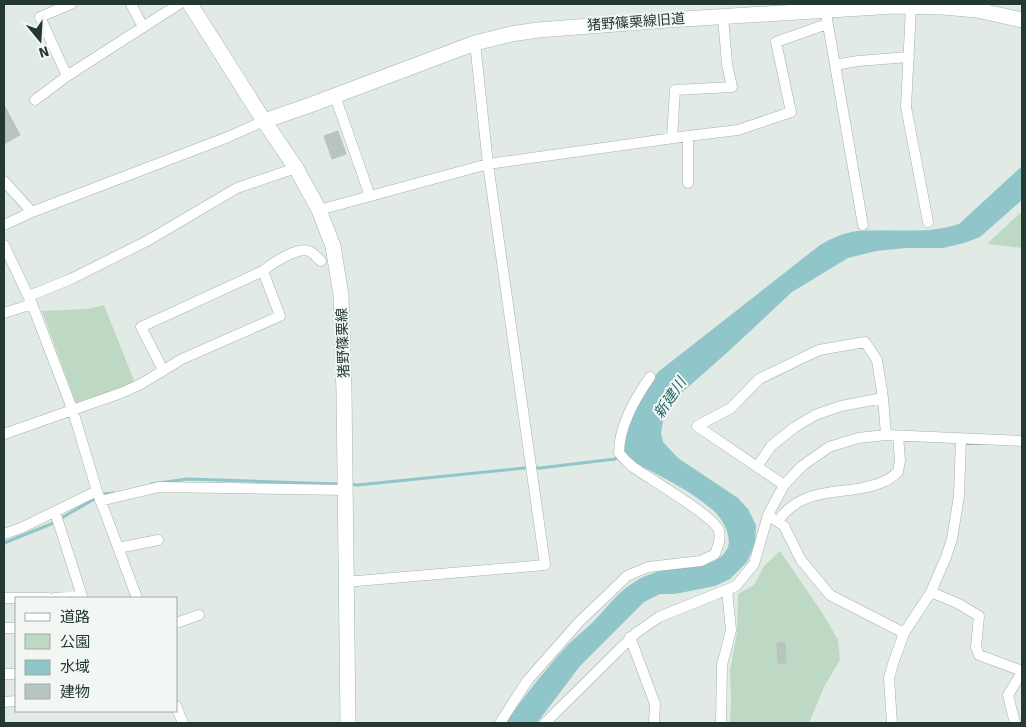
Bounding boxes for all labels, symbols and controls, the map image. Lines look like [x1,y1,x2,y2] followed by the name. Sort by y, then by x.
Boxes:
[587,10,685,34] street label: 猪野篠栗線旧道
[15,15,65,65] north arrow
[37,42,51,61] text: N
[333,308,353,378] street label: 猪野篠栗線
[650,373,691,422] water label: 新建川
[15,597,178,712] legend
[60,608,90,626] text: 道路
[60,633,90,651] text: 公園
[60,658,90,676] text: 水域
[60,683,90,701] text: 建物

